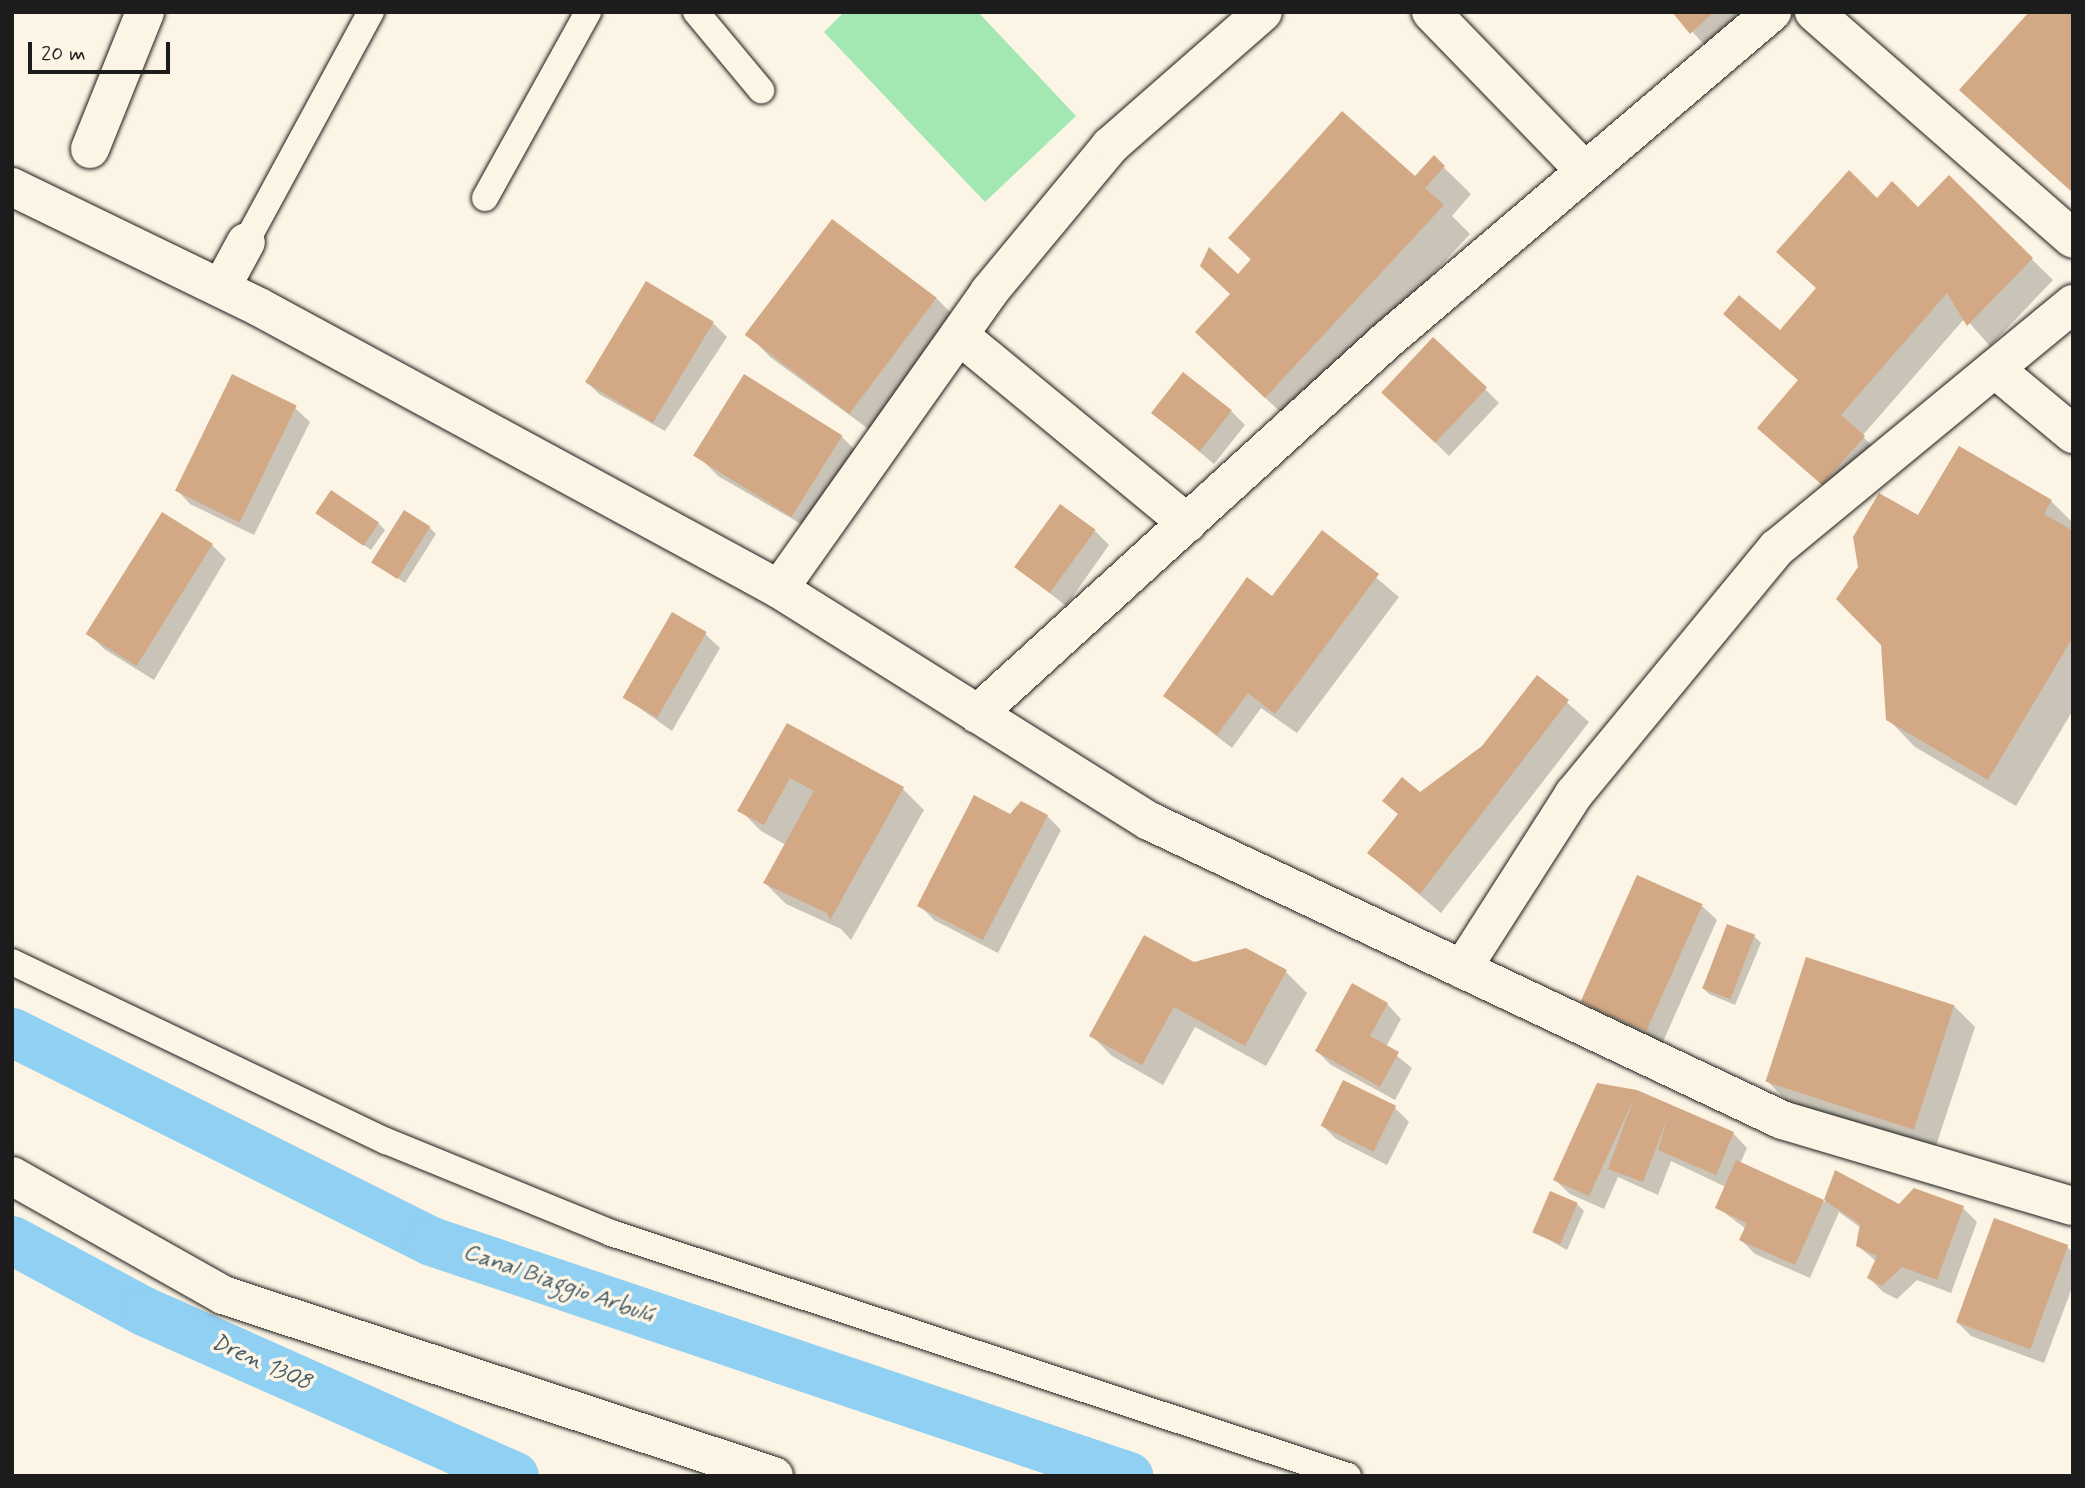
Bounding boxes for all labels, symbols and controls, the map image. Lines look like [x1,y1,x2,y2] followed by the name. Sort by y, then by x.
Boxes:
[32,28,173,72] scale bar
[41,40,86,68] text: 20 m
[460,1239,656,1329] water label: Canal Biaggio Arbulú
[207,1329,315,1397] water label: Dren 1308

